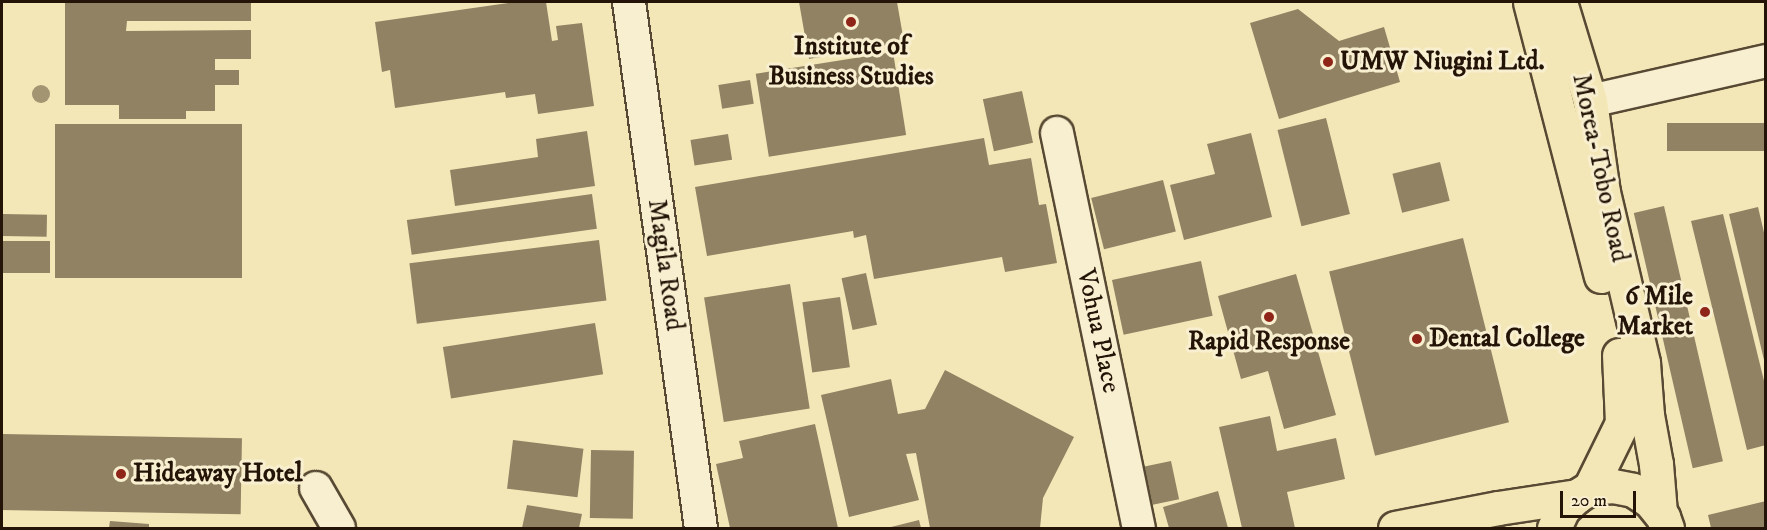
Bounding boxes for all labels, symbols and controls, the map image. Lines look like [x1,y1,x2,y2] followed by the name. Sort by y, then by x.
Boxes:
[844,15,858,29] marker: Institute of Business Studies
[768,31,934,92] place label: Institute of Business Studies
[1340,46,1545,78] place label: UMW Niugini Ltd.
[1321,55,1335,69] marker: UMW Niugini Ltd.
[1565,71,1635,265] street label: Morea-Tobo Road
[640,197,690,333] street label: Magila Road
[1070,266,1126,396] street label: Vohua Place
[1617,281,1693,342] place label: 6 Mile Market
[1698,305,1712,319] marker: 6 Mile Market
[1262,310,1276,324] marker: Rapid Response
[1429,323,1585,355] place label: Dental College
[1188,326,1350,358] place label: Rapid Response
[1410,332,1424,346] marker: Dental College
[133,458,303,490] place label: Hideaway Hotel
[114,467,128,481] marker: Hideaway Hotel
[1563,479,1640,517] scale bar
[1571,490,1607,512] text: 20 m

